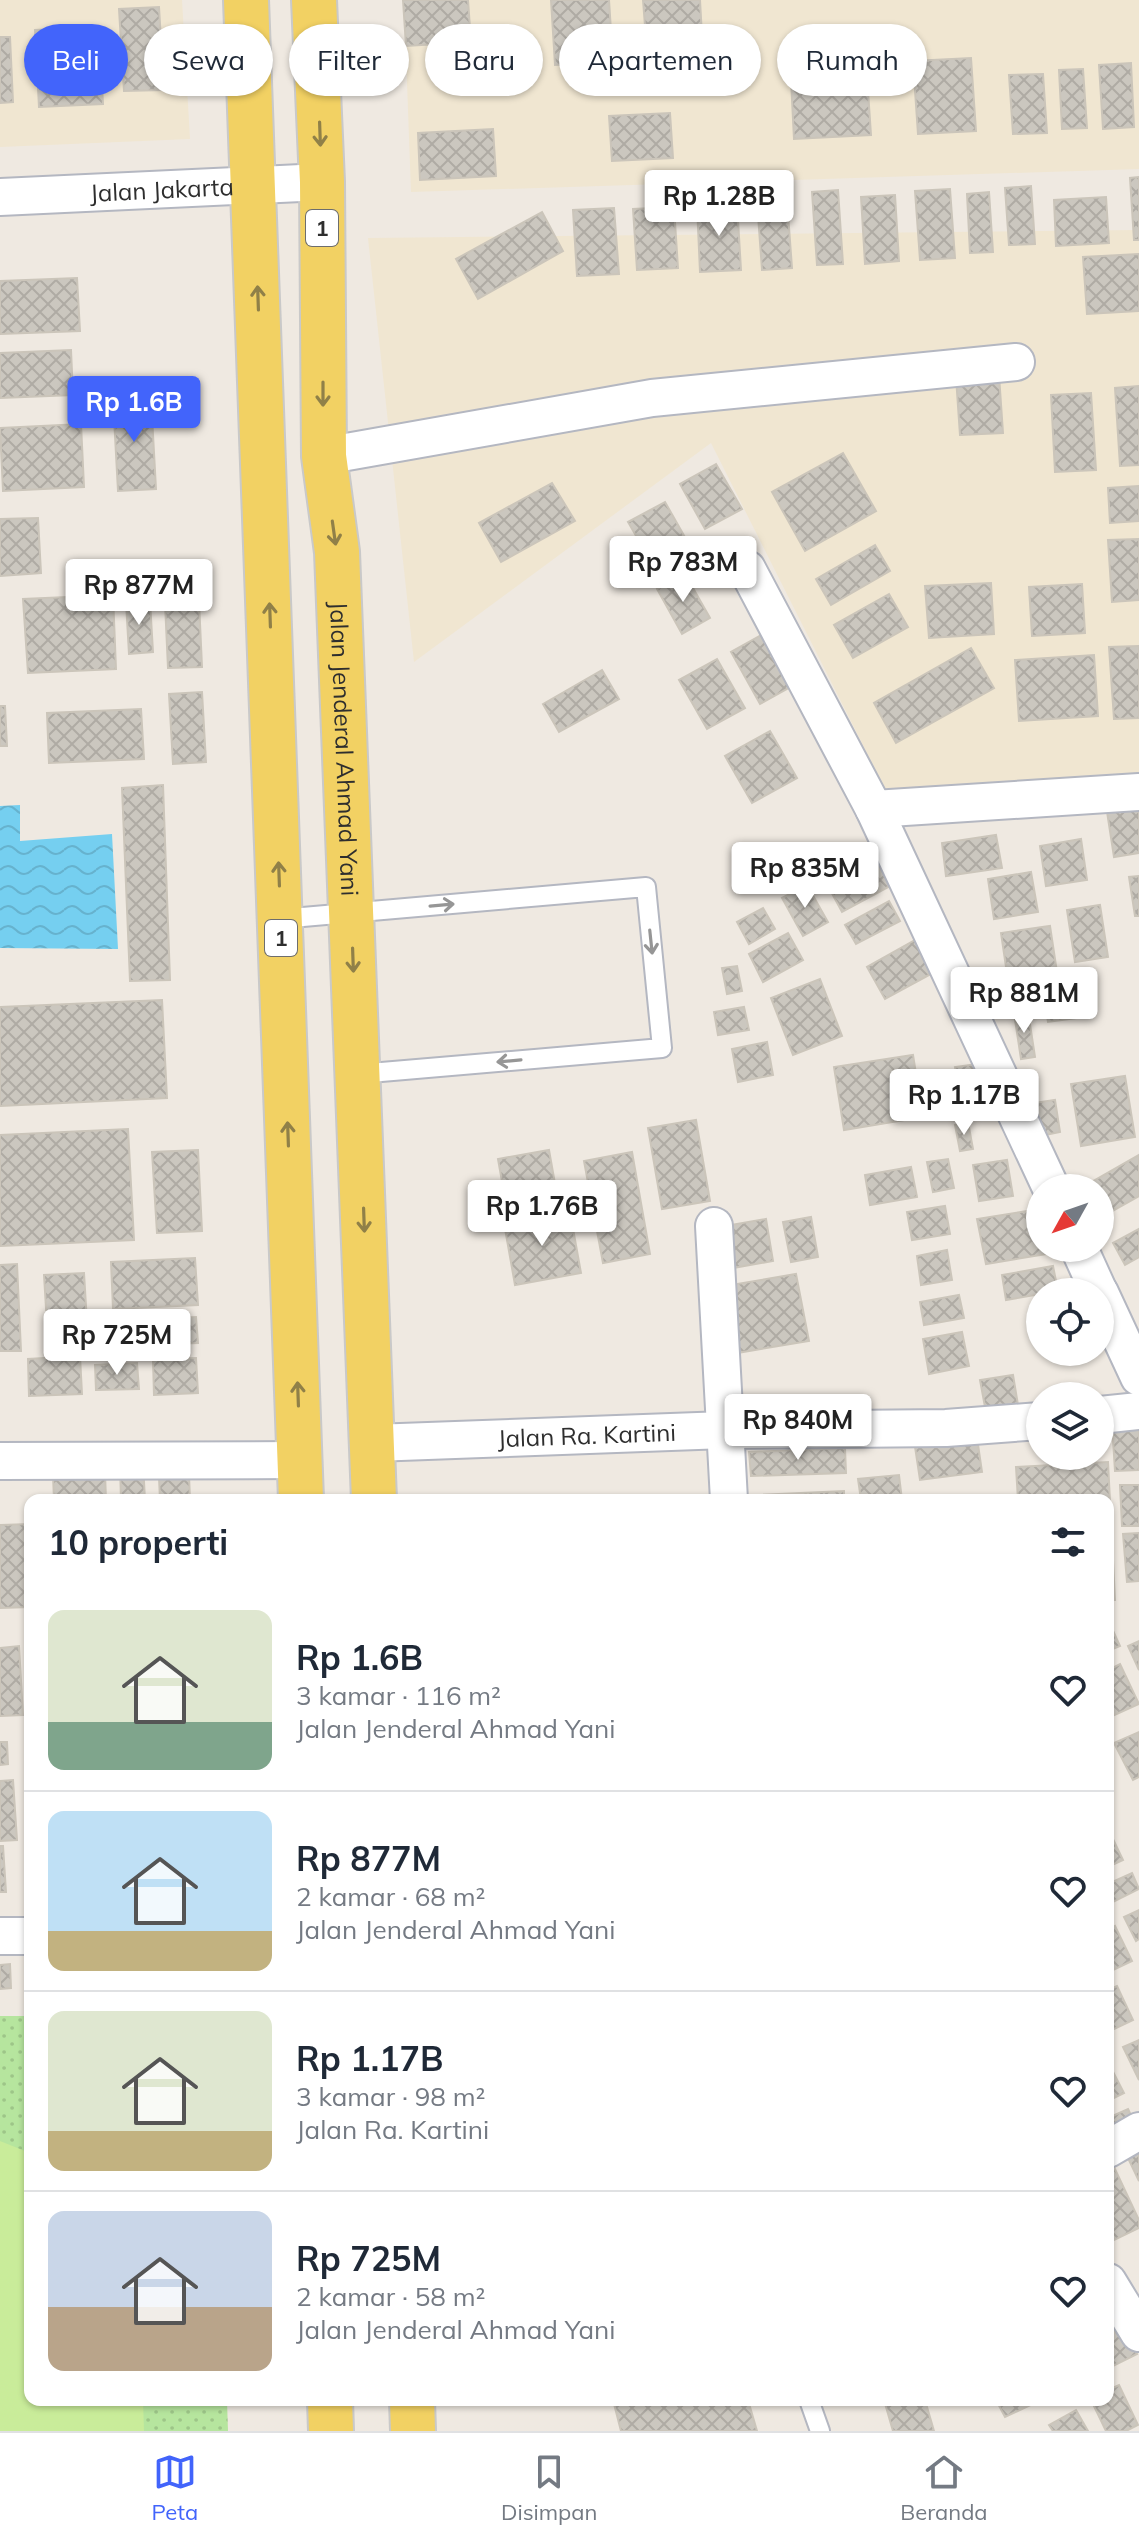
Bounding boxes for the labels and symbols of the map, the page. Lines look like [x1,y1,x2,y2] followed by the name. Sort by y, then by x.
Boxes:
[313,120,328,147] one-way arrow
[636,170,802,238] pin: Rp 1.28B
[89,171,234,208] street label: Jalan Jakarta
[306,210,338,246] road number: 1
[251,285,266,312] one-way arrow
[60,376,208,444] pin: Rp 1.6B
[315,380,331,407] one-way arrow
[327,520,342,545] one-way arrow
[609,536,757,604] pin: Rp 783M
[65,559,213,627] pin: Rp 877M
[324,601,365,897] street label: Jalan Jenderal Ahmad Yani
[262,602,277,629] one-way arrow
[731,842,879,910] pin: Rp 835M
[271,861,286,888] one-way arrow
[428,897,455,912] one-way arrow
[265,920,297,956] road number: 1
[644,928,659,955] one-way arrow
[346,946,361,973] one-way arrow
[950,967,1098,1035] pin: Rp 881M
[496,1054,523,1069] one-way arrow
[881,1069,1047,1137] pin: Rp 1.17B
[281,1121,296,1148] one-way arrow
[1026,1174,1114,1262] north arrow
[459,1180,625,1248] pin: Rp 1.76B
[356,1206,371,1233] one-way arrow
[43,1309,191,1377] pin: Rp 725M
[290,1381,305,1408] one-way arrow
[724,1394,872,1462] pin: Rp 840M
[497,1417,677,1453] street label: Jalan Ra. Kartini

